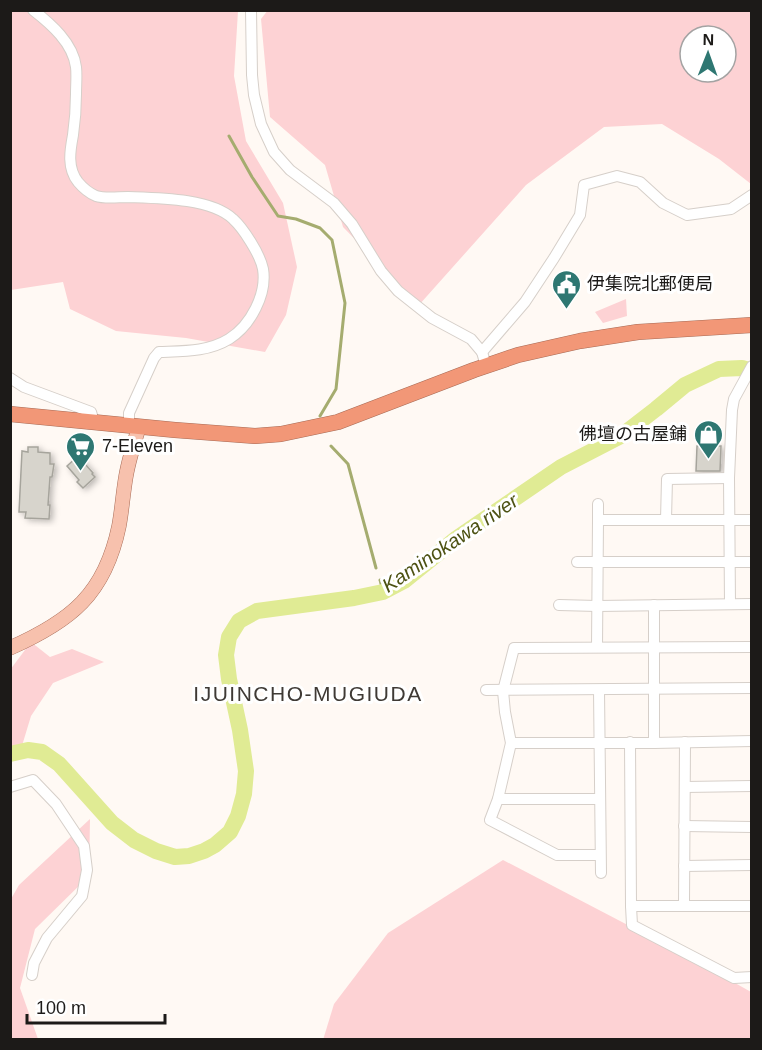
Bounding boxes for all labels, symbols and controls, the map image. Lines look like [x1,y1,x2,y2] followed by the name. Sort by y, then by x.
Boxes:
[678,24,738,84] north arrow
[702,31,714,48] text: N
[550,268,582,310] public building icon: 伊集院北郵便局
[587,274,713,294] place label: 伊集院北郵便局
[692,418,724,460] shop icon: 佛壇の古屋鋪
[579,424,687,444] place label: 佛壇の古屋鋪
[65,430,97,472] supermarket icon: 7-Eleven
[102,436,173,456] place label: 7-Eleven
[378,489,523,597] water label: Kaminokawa river
[193,682,423,705] district label: IJUINCHO-MUGIUDA
[27,987,165,1025] scale bar
[36,998,86,1018] text: 100 m

